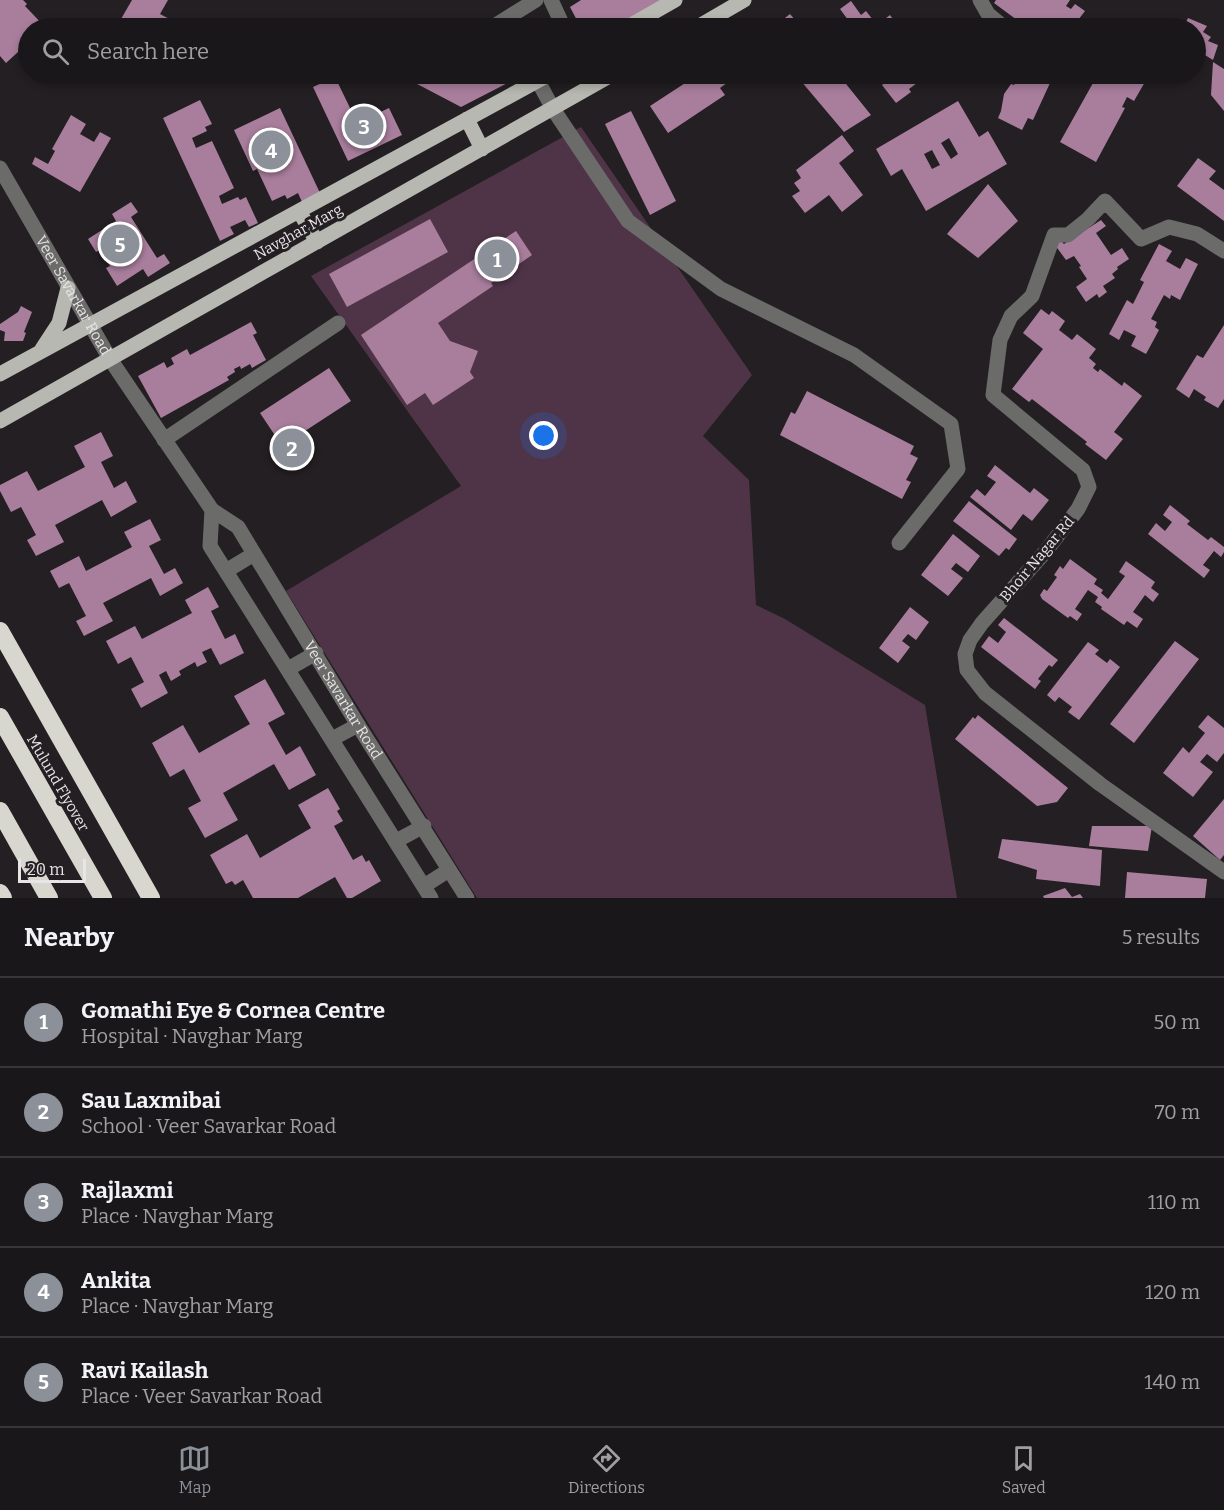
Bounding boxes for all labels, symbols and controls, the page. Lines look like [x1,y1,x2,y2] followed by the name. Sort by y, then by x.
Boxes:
[18,18,1206,84] search box
[39,35,72,68] icon: search
[87,38,209,65] text: Search here
[344,104,384,148] pin: 3
[252,128,290,172] pin: 4
[251,200,345,264] street label: Navghar Marg
[100,222,140,266] pin: 5
[32,232,115,359] street label: Veer Savarkar Road
[478,236,516,282] pin: 1
[529,421,558,450] your location
[272,426,312,470] pin: 2
[996,513,1078,605] street label: Bhoir Nagar Rd
[300,637,386,762] street label: Veer Savarkar Road
[23,732,93,835] street label: Mulund Flyover
[18,856,86,884] scale bar
[27,860,64,879] text: 20 m
[24,922,114,953] text: Nearby
[1122,925,1200,949] text: 5 results
[81,997,385,1024] text: Gomathi Eye & Cornea Centre
[39,1010,48,1034] text: 1
[1153,1010,1200,1034] text: 50 m
[81,1024,303,1048] text: Hospital · Navghar Marg
[81,1087,221,1114] text: Sau Laxmibai
[38,1100,49,1124] text: 2
[1154,1100,1200,1124] text: 70 m
[81,1114,336,1138] text: School · Veer Savarkar Road
[81,1177,173,1204] text: Rajlaxmi
[38,1190,49,1214] text: 3
[1148,1190,1200,1214] text: 110 m
[81,1204,273,1228] text: Place · Navghar Marg
[81,1267,151,1294] text: Ankita
[37,1280,50,1304] text: 4
[1145,1280,1200,1304] text: 120 m
[81,1294,273,1318] text: Place · Navghar Marg
[81,1357,208,1384] text: Ravi Kailash
[38,1370,49,1394] text: 5
[1144,1370,1200,1394] text: 140 m
[81,1384,322,1408] text: Place · Veer Savarkar Road
[178,1442,211,1497] tab: Map
[568,1442,645,1497] tab: Directions
[1002,1442,1046,1497] tab: Saved

